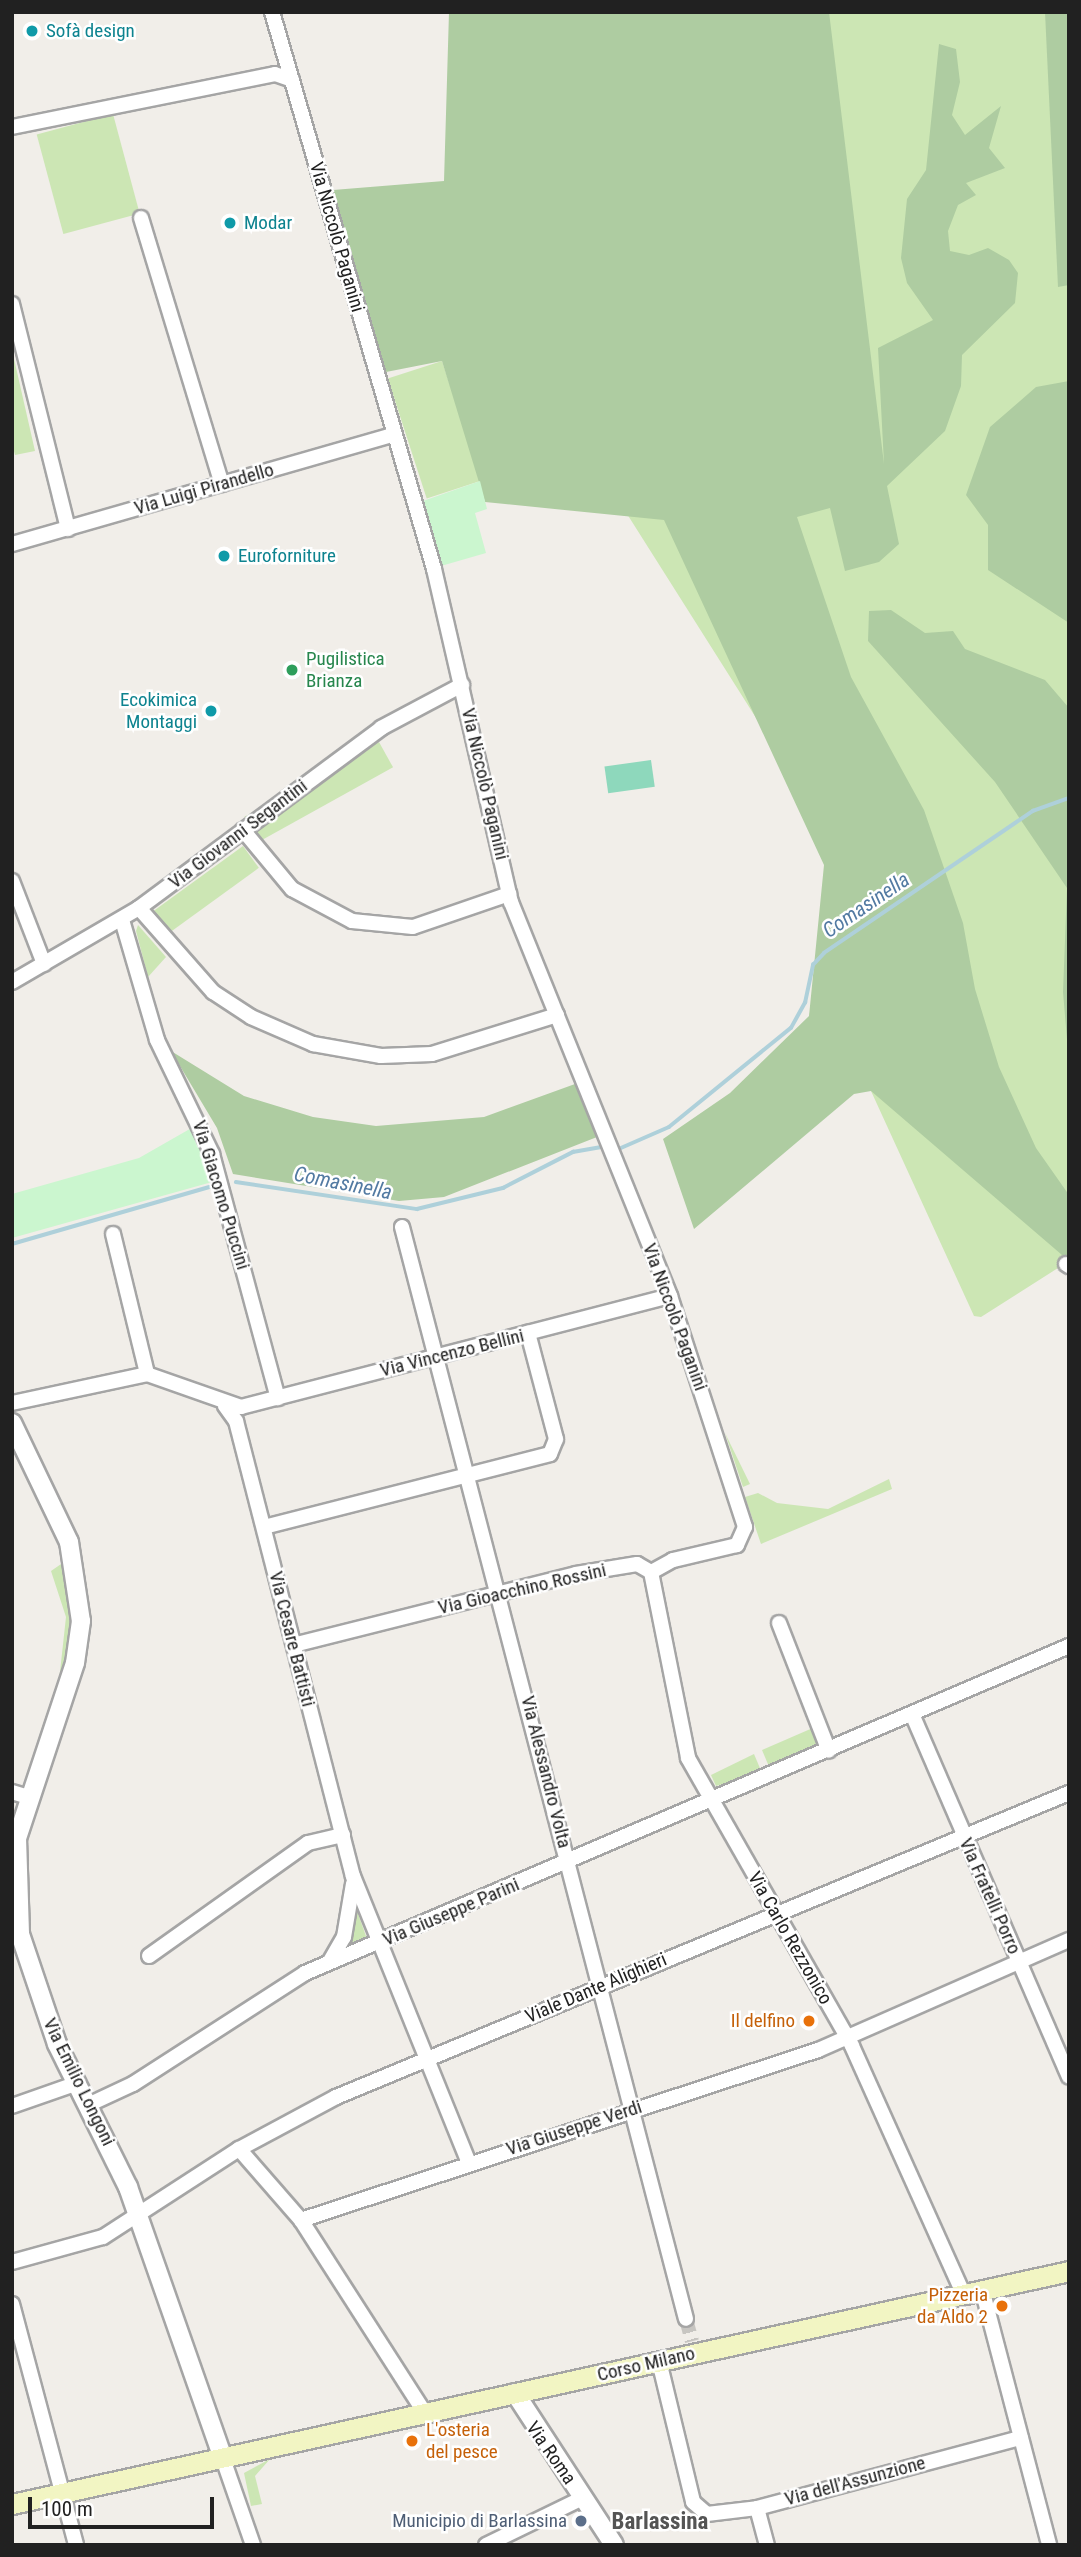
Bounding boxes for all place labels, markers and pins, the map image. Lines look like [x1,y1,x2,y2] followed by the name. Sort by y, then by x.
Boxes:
[46,20,135,42] place label: Sofà design
[24,23,40,39] marker: Sofà design
[244,212,292,234] place label: Modar
[222,215,238,231] marker: Modar
[238,545,336,567] place label: Euroforniture
[216,548,232,564] marker: Euroforniture
[306,648,385,692] place label: Pugilistica Brianza
[284,662,300,678] marker: Pugilistica Brianza
[120,689,197,733] place label: Ecokimica Montaggi
[203,703,219,719] marker: Ecokimica Montaggi
[731,2010,795,2032] place label: Il delfino
[801,2013,817,2029] marker: Il delfino
[917,2284,988,2328] place label: Pizzeria da Aldo 2
[994,2298,1010,2314] marker: Pizzeria da Aldo 2
[426,2419,498,2463] place label: L'osteria del pesce
[404,2433,420,2449] marker: L'osteria del pesce
[392,2510,567,2532] place label: Municipio di Barlassina
[573,2513,589,2529] marker: Municipio di Barlassina

